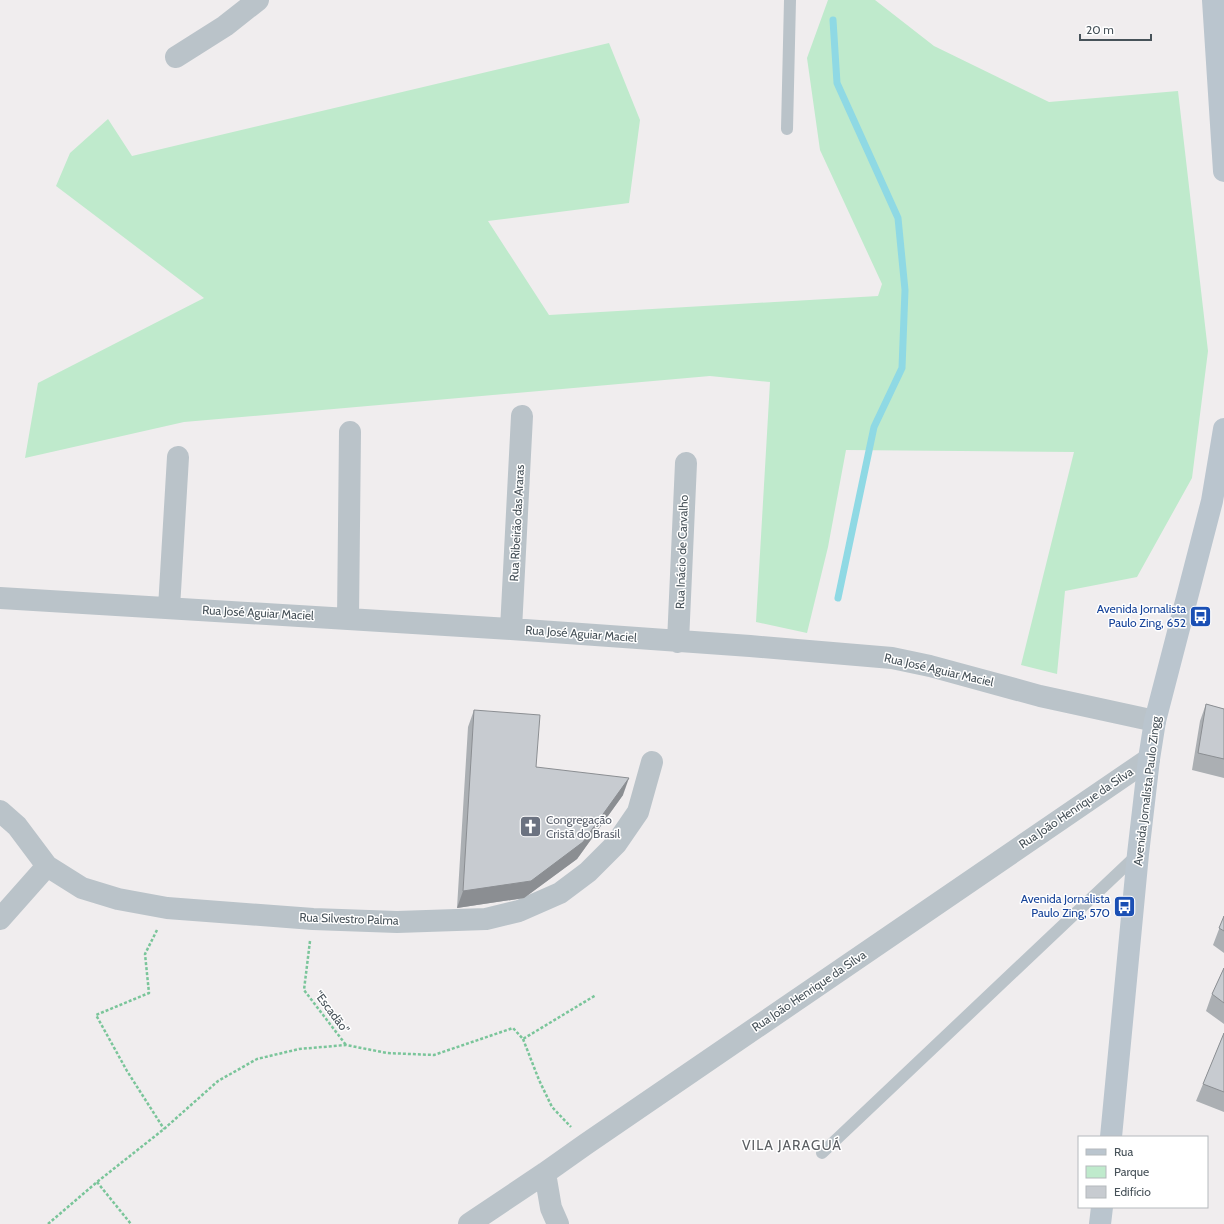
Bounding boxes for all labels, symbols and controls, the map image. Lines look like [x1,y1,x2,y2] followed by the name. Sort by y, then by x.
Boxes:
[1080,16,1151,42] scale bar
[1086,22,1114,37] text: 20 m
[506,464,527,582] street label: Rua Ribeirão das Araras
[672,494,691,609] street label: Rua Inácio de Carvalho
[1097,601,1186,630] place label: Avenida Jornalista Paulo Zing, 652
[202,602,314,623] street label: Rua José Aguiar Maciel
[1188,603,1214,629] bus stop icon: Avenida Jornalista Paulo Zing, 652
[525,622,638,645] street label: Rua José Aguiar Maciel
[883,650,995,689] street label: Rua José Aguiar Maciel
[1130,714,1163,867] street label: Avenida Jornalista Paulo Zingg
[1016,764,1136,851] street label: Rua João Henrique da Silva
[546,812,620,841] place label: Congregação Cristã do Brasil
[518,814,544,840] church icon: Congregação Cristã do Brasil
[1021,891,1110,920] place label: Avenida Jornalista Paulo Zing, 570
[1112,893,1138,919] bus stop icon: Avenida Jornalista Paulo Zing, 570
[299,909,399,928] street label: Rua Silvestro Palma
[749,947,869,1034] street label: Rua João Henrique da Silva
[312,988,353,1036] street label: "Escadão"
[742,1136,842,1154] district label: VILA JARAGUÁ
[1078,1136,1208,1208] legend
[1114,1144,1133,1159] text: Rua
[1114,1164,1149,1179] text: Parque
[1114,1184,1151,1199] text: Edifício

